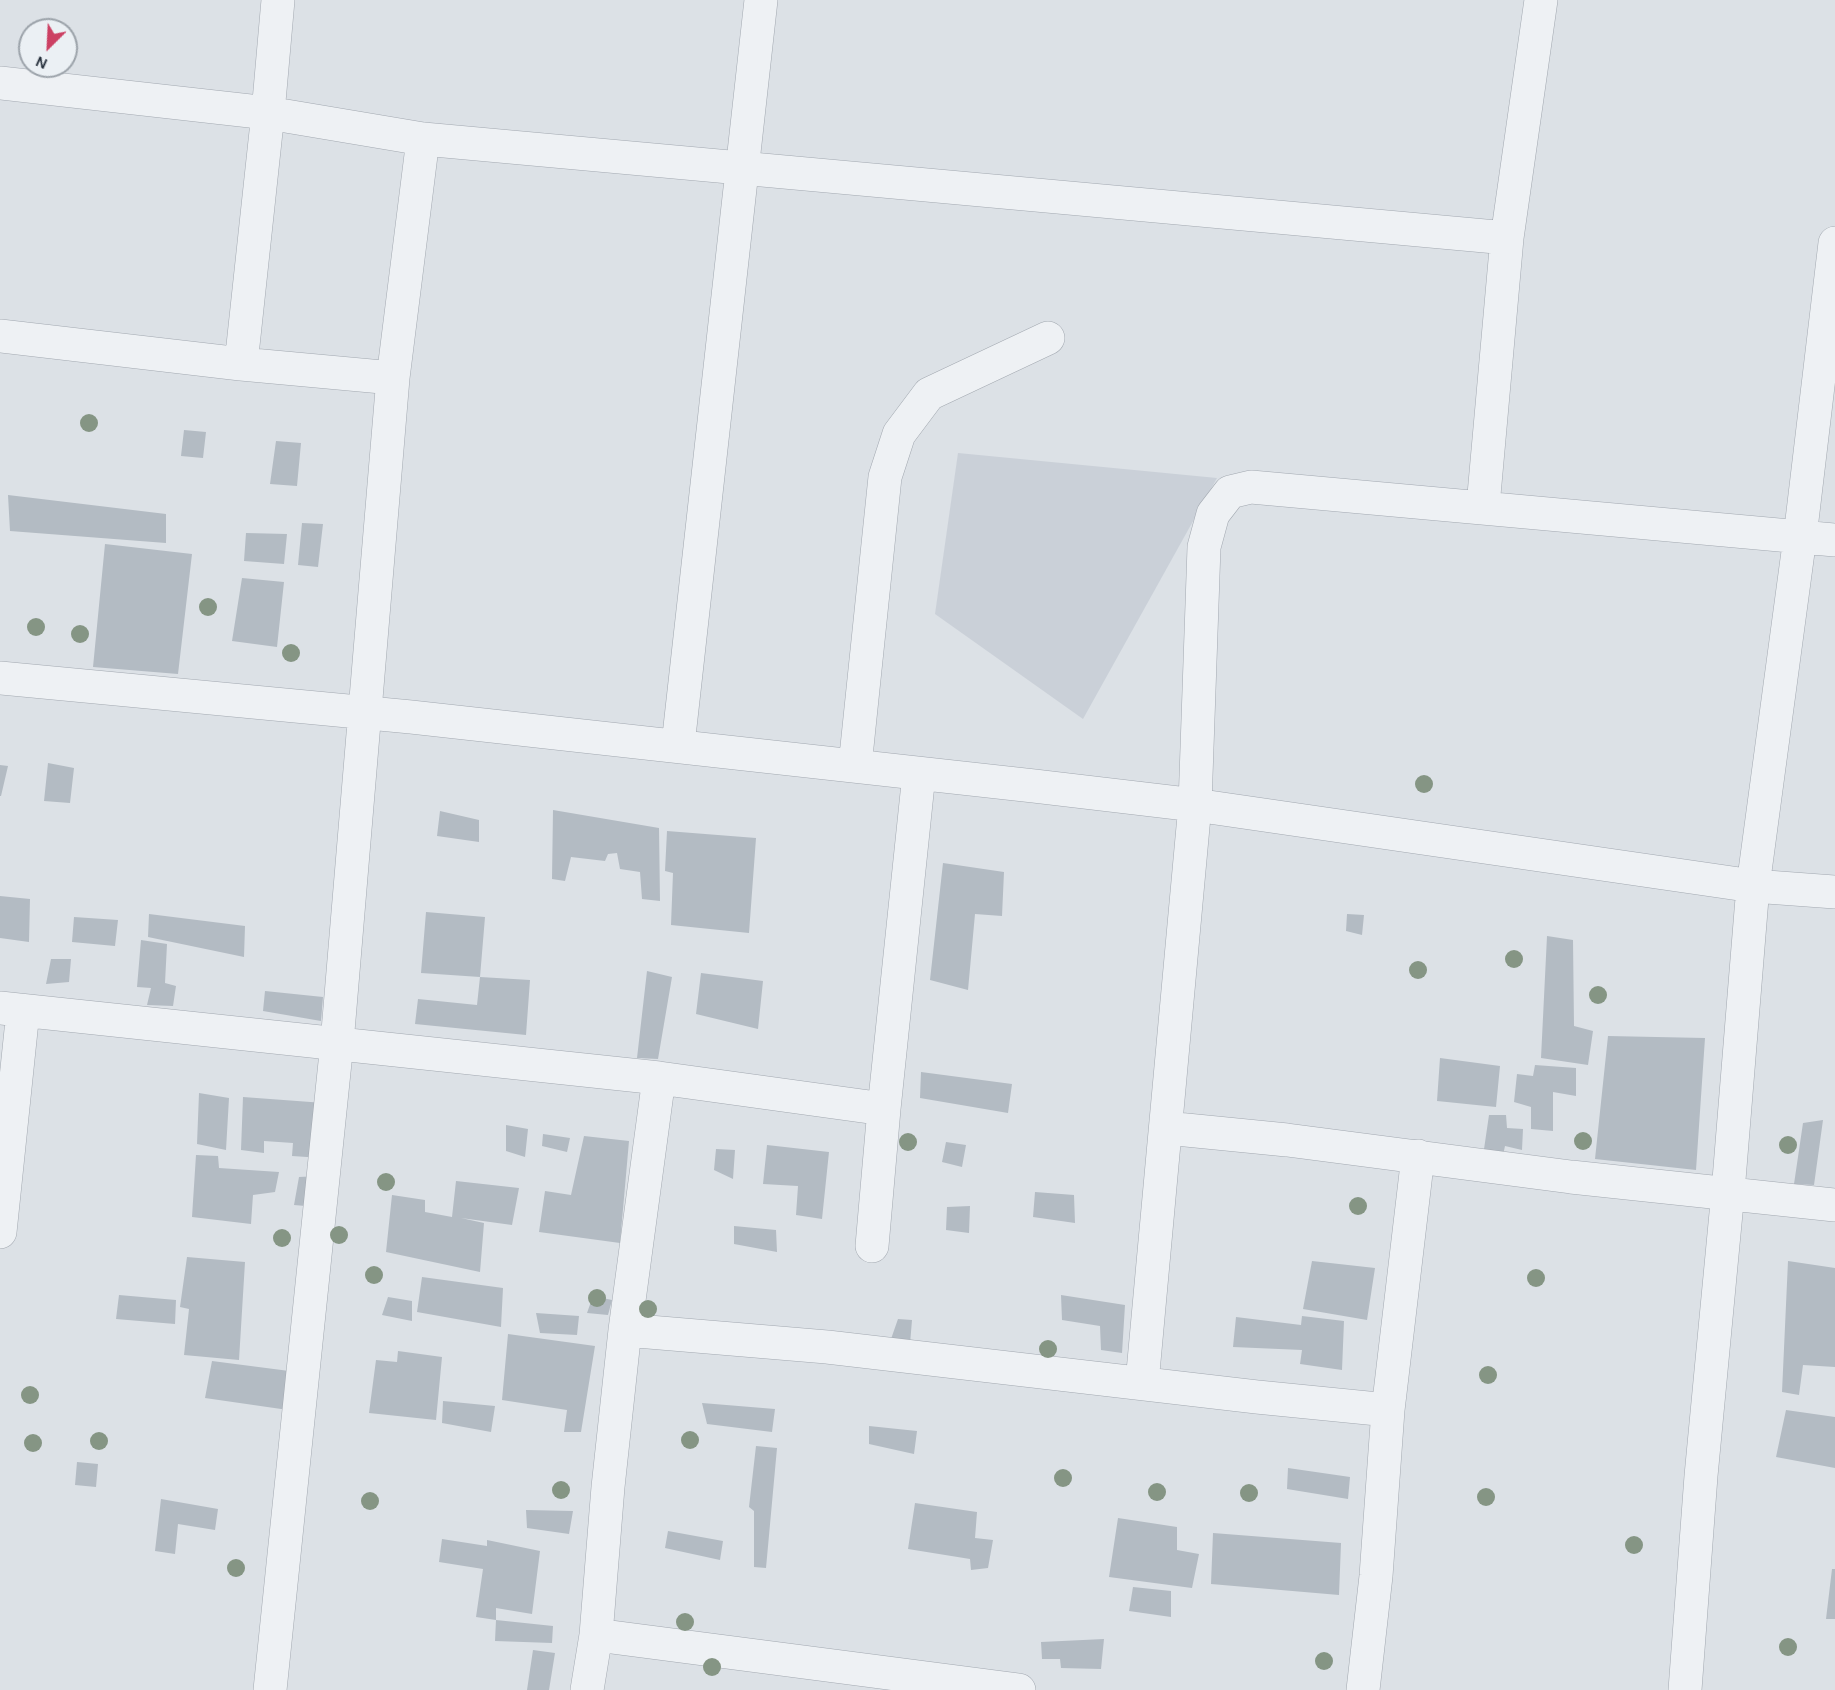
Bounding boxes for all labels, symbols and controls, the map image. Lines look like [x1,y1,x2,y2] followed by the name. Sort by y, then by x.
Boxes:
[18,18,78,78] north arrow
[32,52,50,74] text: N

